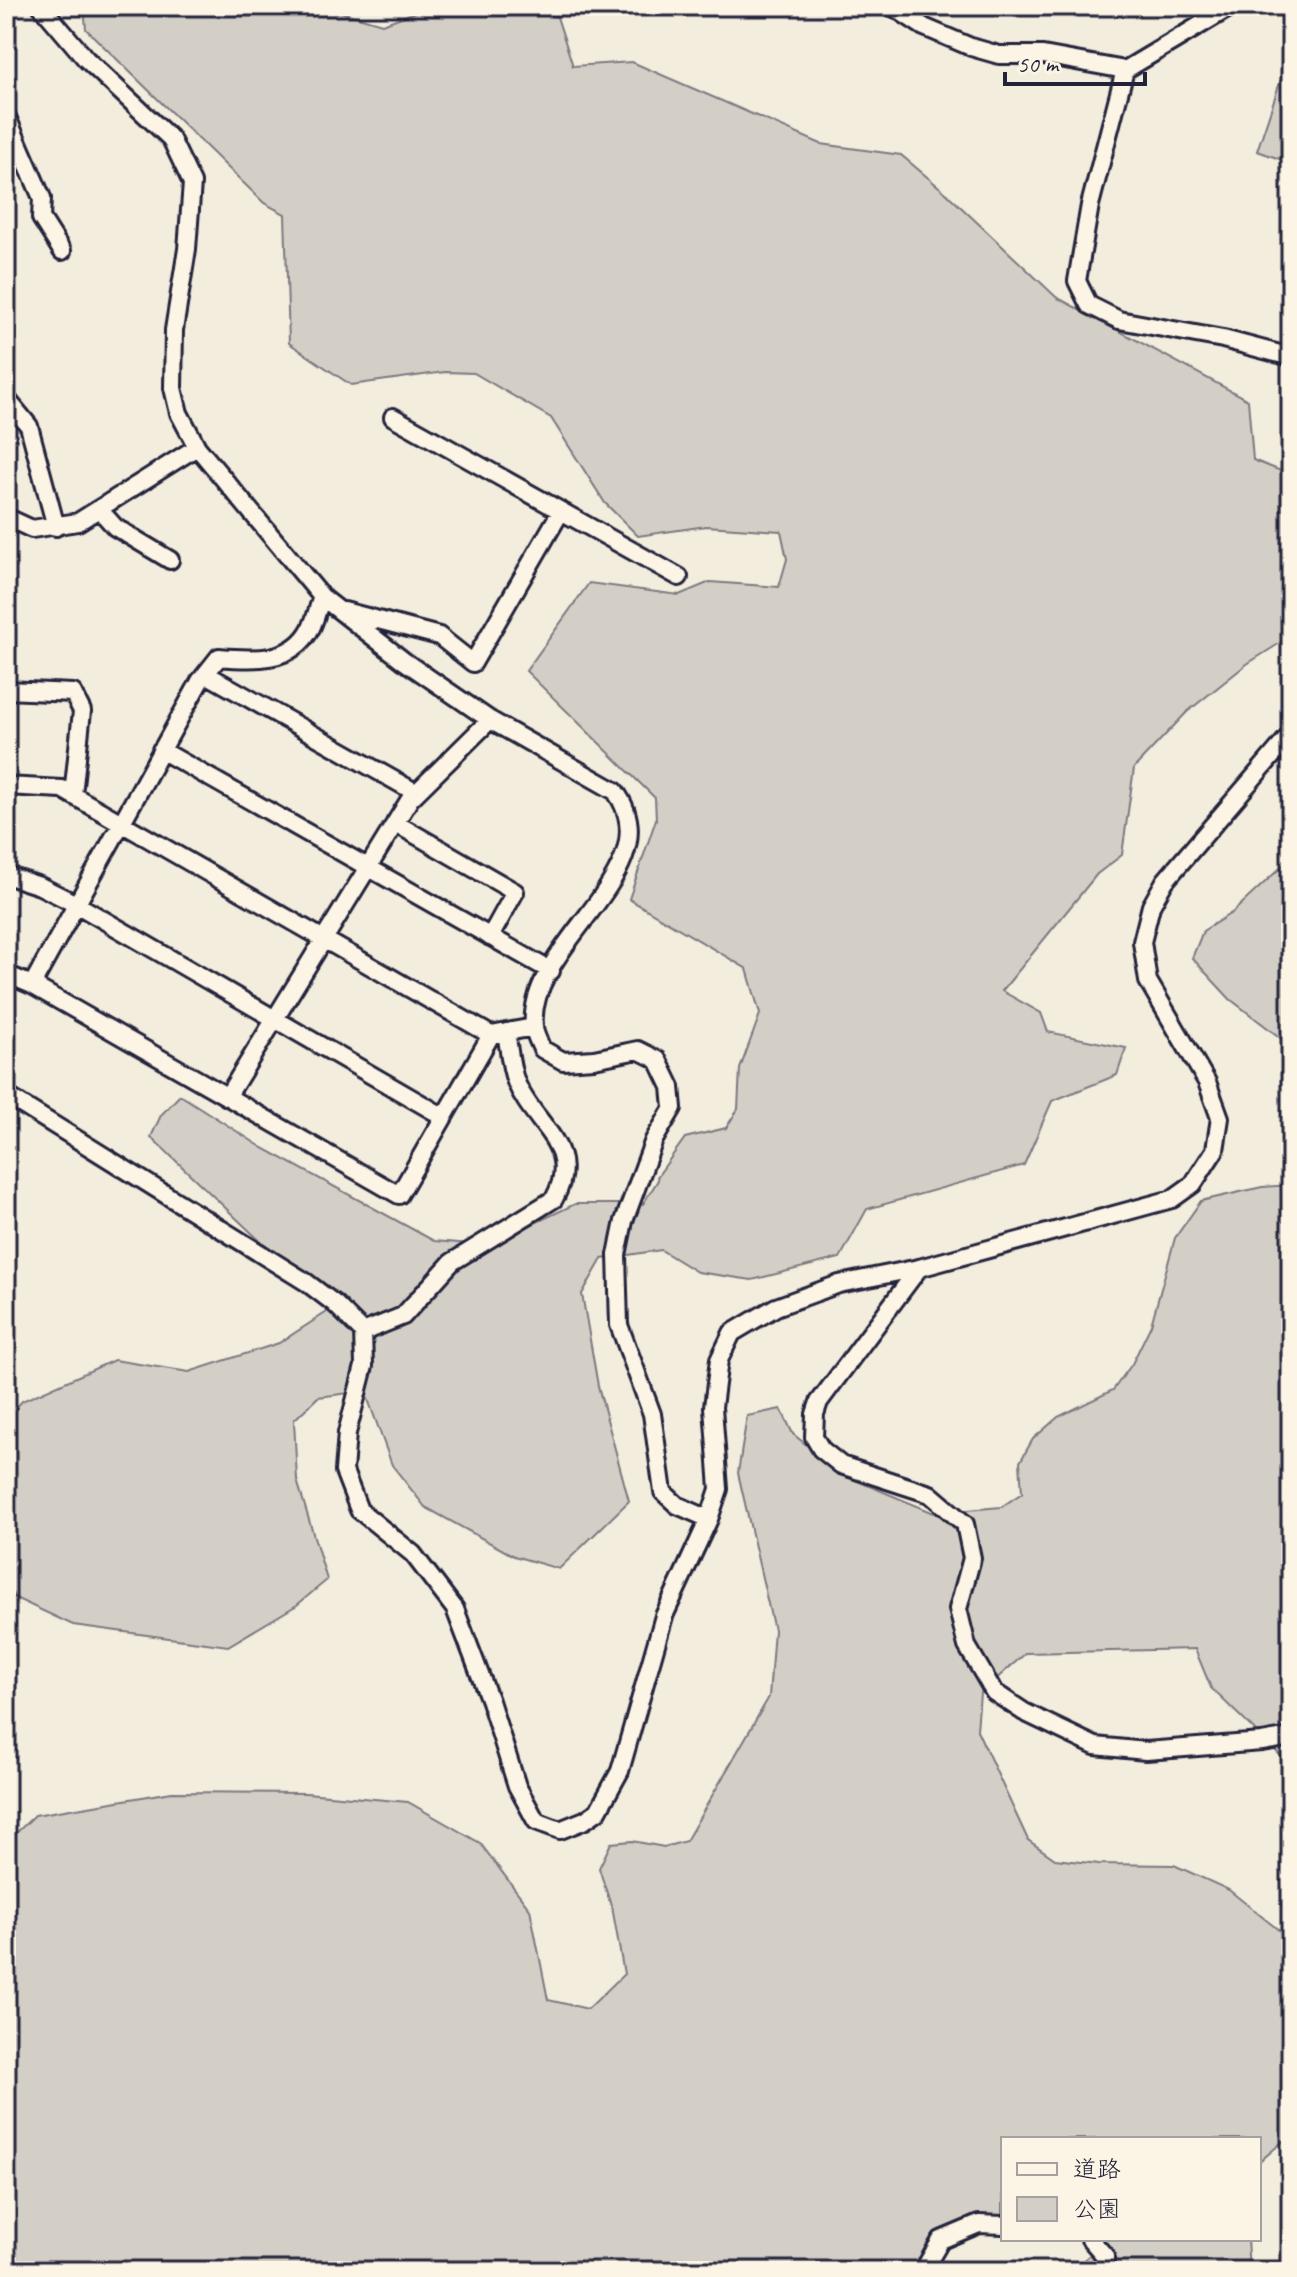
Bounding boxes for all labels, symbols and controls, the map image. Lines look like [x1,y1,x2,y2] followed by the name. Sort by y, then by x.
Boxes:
[1005,36,1145,86] scale bar
[1017,49,1060,79] text: 50 m
[1001,2137,1261,2241] legend
[1073,2154,1121,2184] text: 道路
[1073,2194,1121,2224] text: 公園

